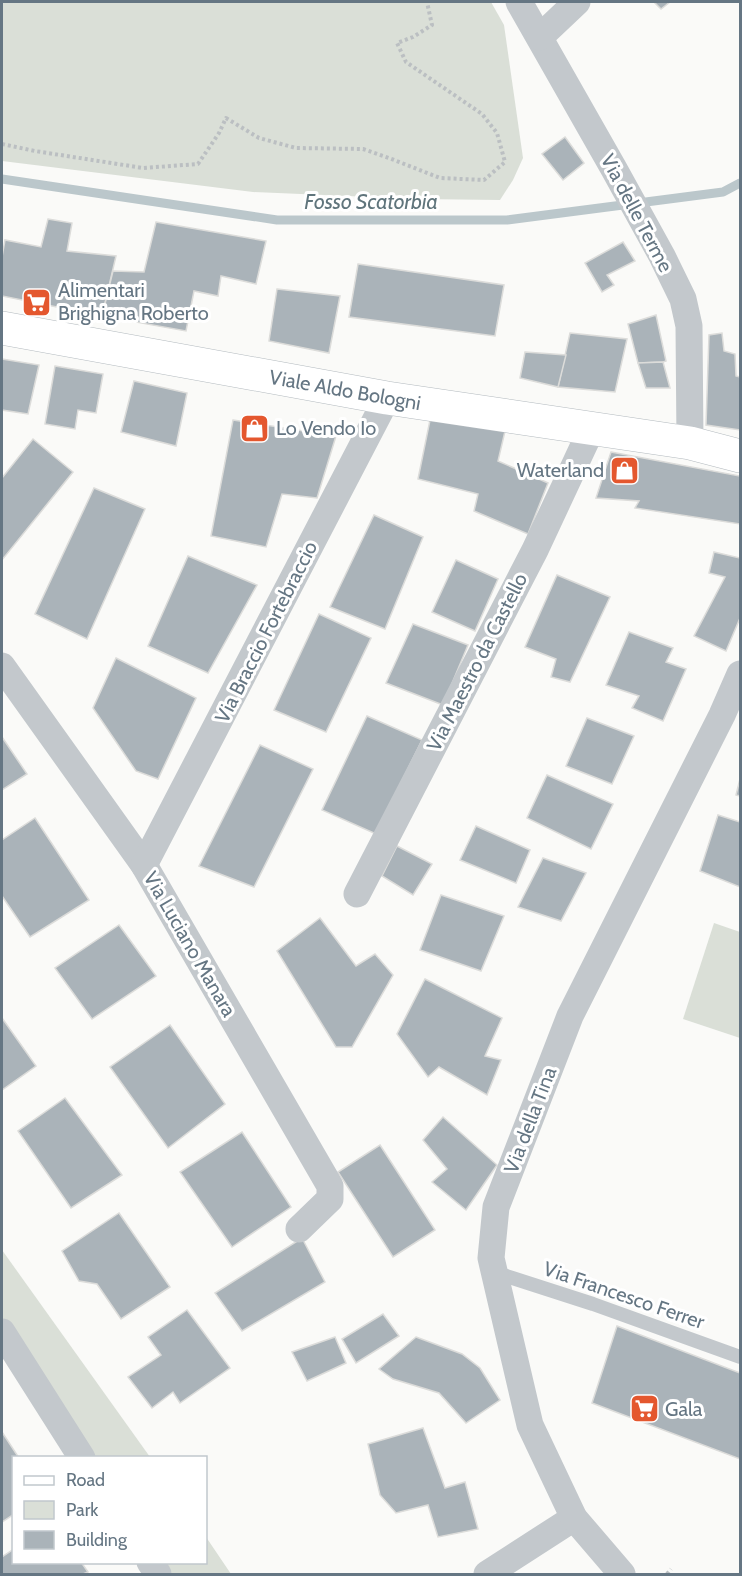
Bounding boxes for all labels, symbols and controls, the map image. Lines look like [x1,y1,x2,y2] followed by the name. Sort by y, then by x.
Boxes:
[596,150,678,276] street label: Via delle Terme
[304,189,438,214] water label: Fosso Scatorbia
[58,278,209,325] place label: Alimentari Brighigna Roberto
[21,286,53,318] supermarket icon: Alimentari Brighigna Roberto
[267,365,423,415] street label: Viale Aldo Bologni
[239,412,271,444] shop icon: Lo Vendo Io
[276,416,376,440] place label: Lo Vendo Io
[609,454,641,486] shop icon: Waterland
[517,458,604,482] place label: Waterland
[210,537,322,727] street label: Via Braccio Fortebraccio
[422,569,532,755] street label: Via Maestro da Castello
[139,867,242,1021] street label: Via Luciano Manara
[499,1063,561,1176] street label: Via della Tina
[540,1256,708,1334] street label: Via Francesco Ferrer
[628,1393,660,1425] supermarket icon: Gala
[665,1397,703,1421] place label: Gala
[12,1456,207,1564] legend
[66,1469,105,1491] text: Road
[66,1499,99,1521] text: Park
[66,1529,128,1551] text: Building

